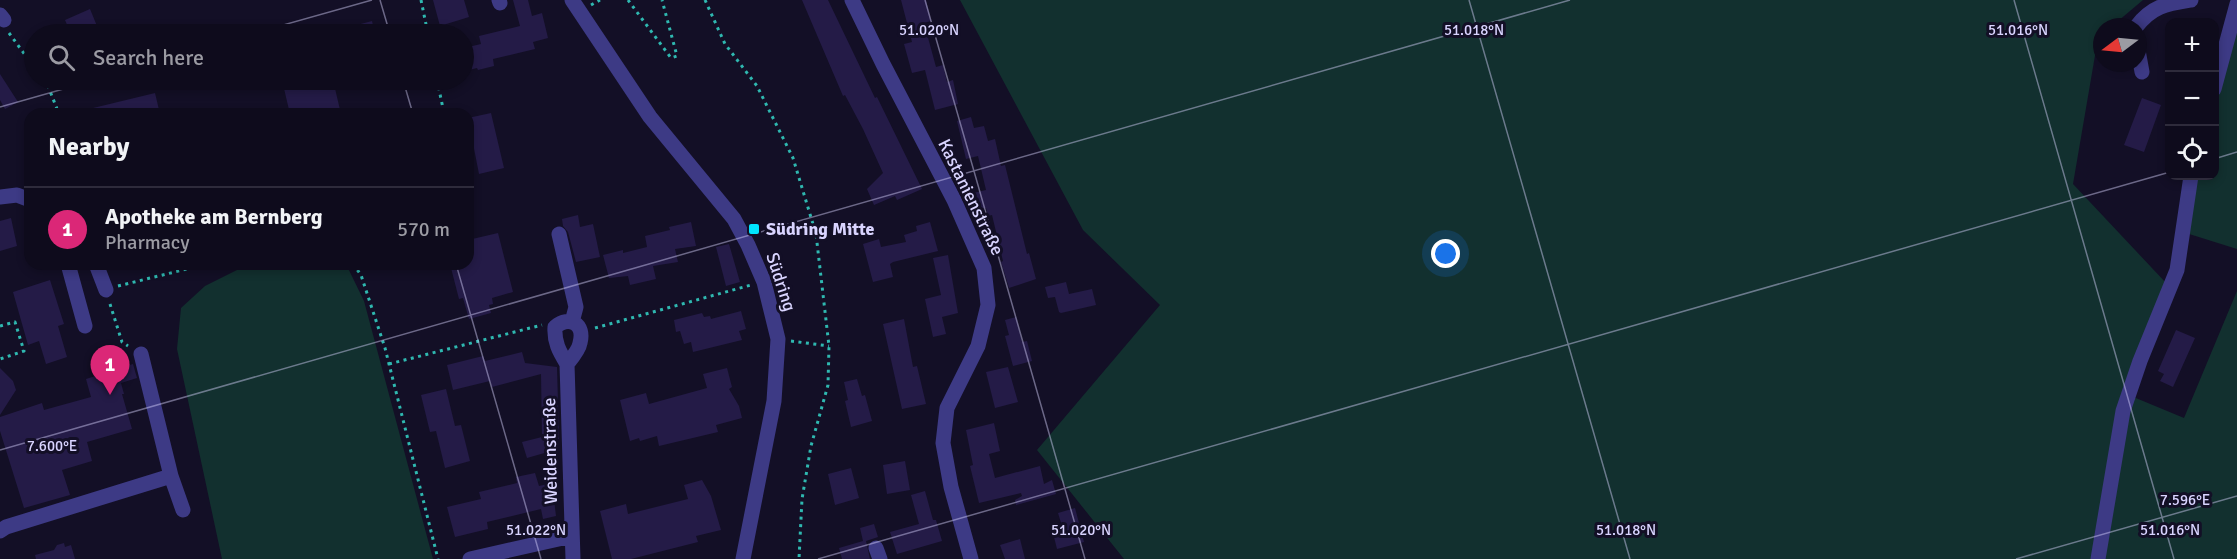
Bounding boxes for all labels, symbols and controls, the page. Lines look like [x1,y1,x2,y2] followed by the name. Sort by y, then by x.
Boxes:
[2093,18,2147,72] north arrow
[2165,18,2219,180] map controls
[2165,18,2219,72] button: +
[899,21,959,39] text: 51.020°N
[1444,21,1504,39] text: 51.018°N
[1988,21,2048,39] text: 51.016°N
[24,24,474,90] search box
[45,41,78,74] icon: search
[93,44,204,71] text: Search here
[2165,72,2219,126] button: −
[2165,126,2219,180] button: locate
[48,131,129,163] text: Nearby
[933,135,1009,259] street label: Kastanienstraße
[105,203,322,230] text: Apotheke am Bernberg
[62,217,73,242] text: 1
[397,217,450,242] text: 570 m
[766,218,875,240] place label: Südring Mitte
[747,222,761,236] marker: Südring Mitte
[105,230,190,255] text: Pharmacy
[1431,239,1460,268] your location
[761,250,801,314] street label: Südring
[90,346,130,395] pin: 1
[538,397,562,505] street label: Weidenstraße
[27,437,77,455] text: 7.600°E
[2160,491,2210,509] text: 7.596°E
[506,521,566,539] text: 51.022°N
[1051,521,1111,539] text: 51.020°N
[1596,521,1656,539] text: 51.018°N
[2140,521,2200,539] text: 51.016°N

